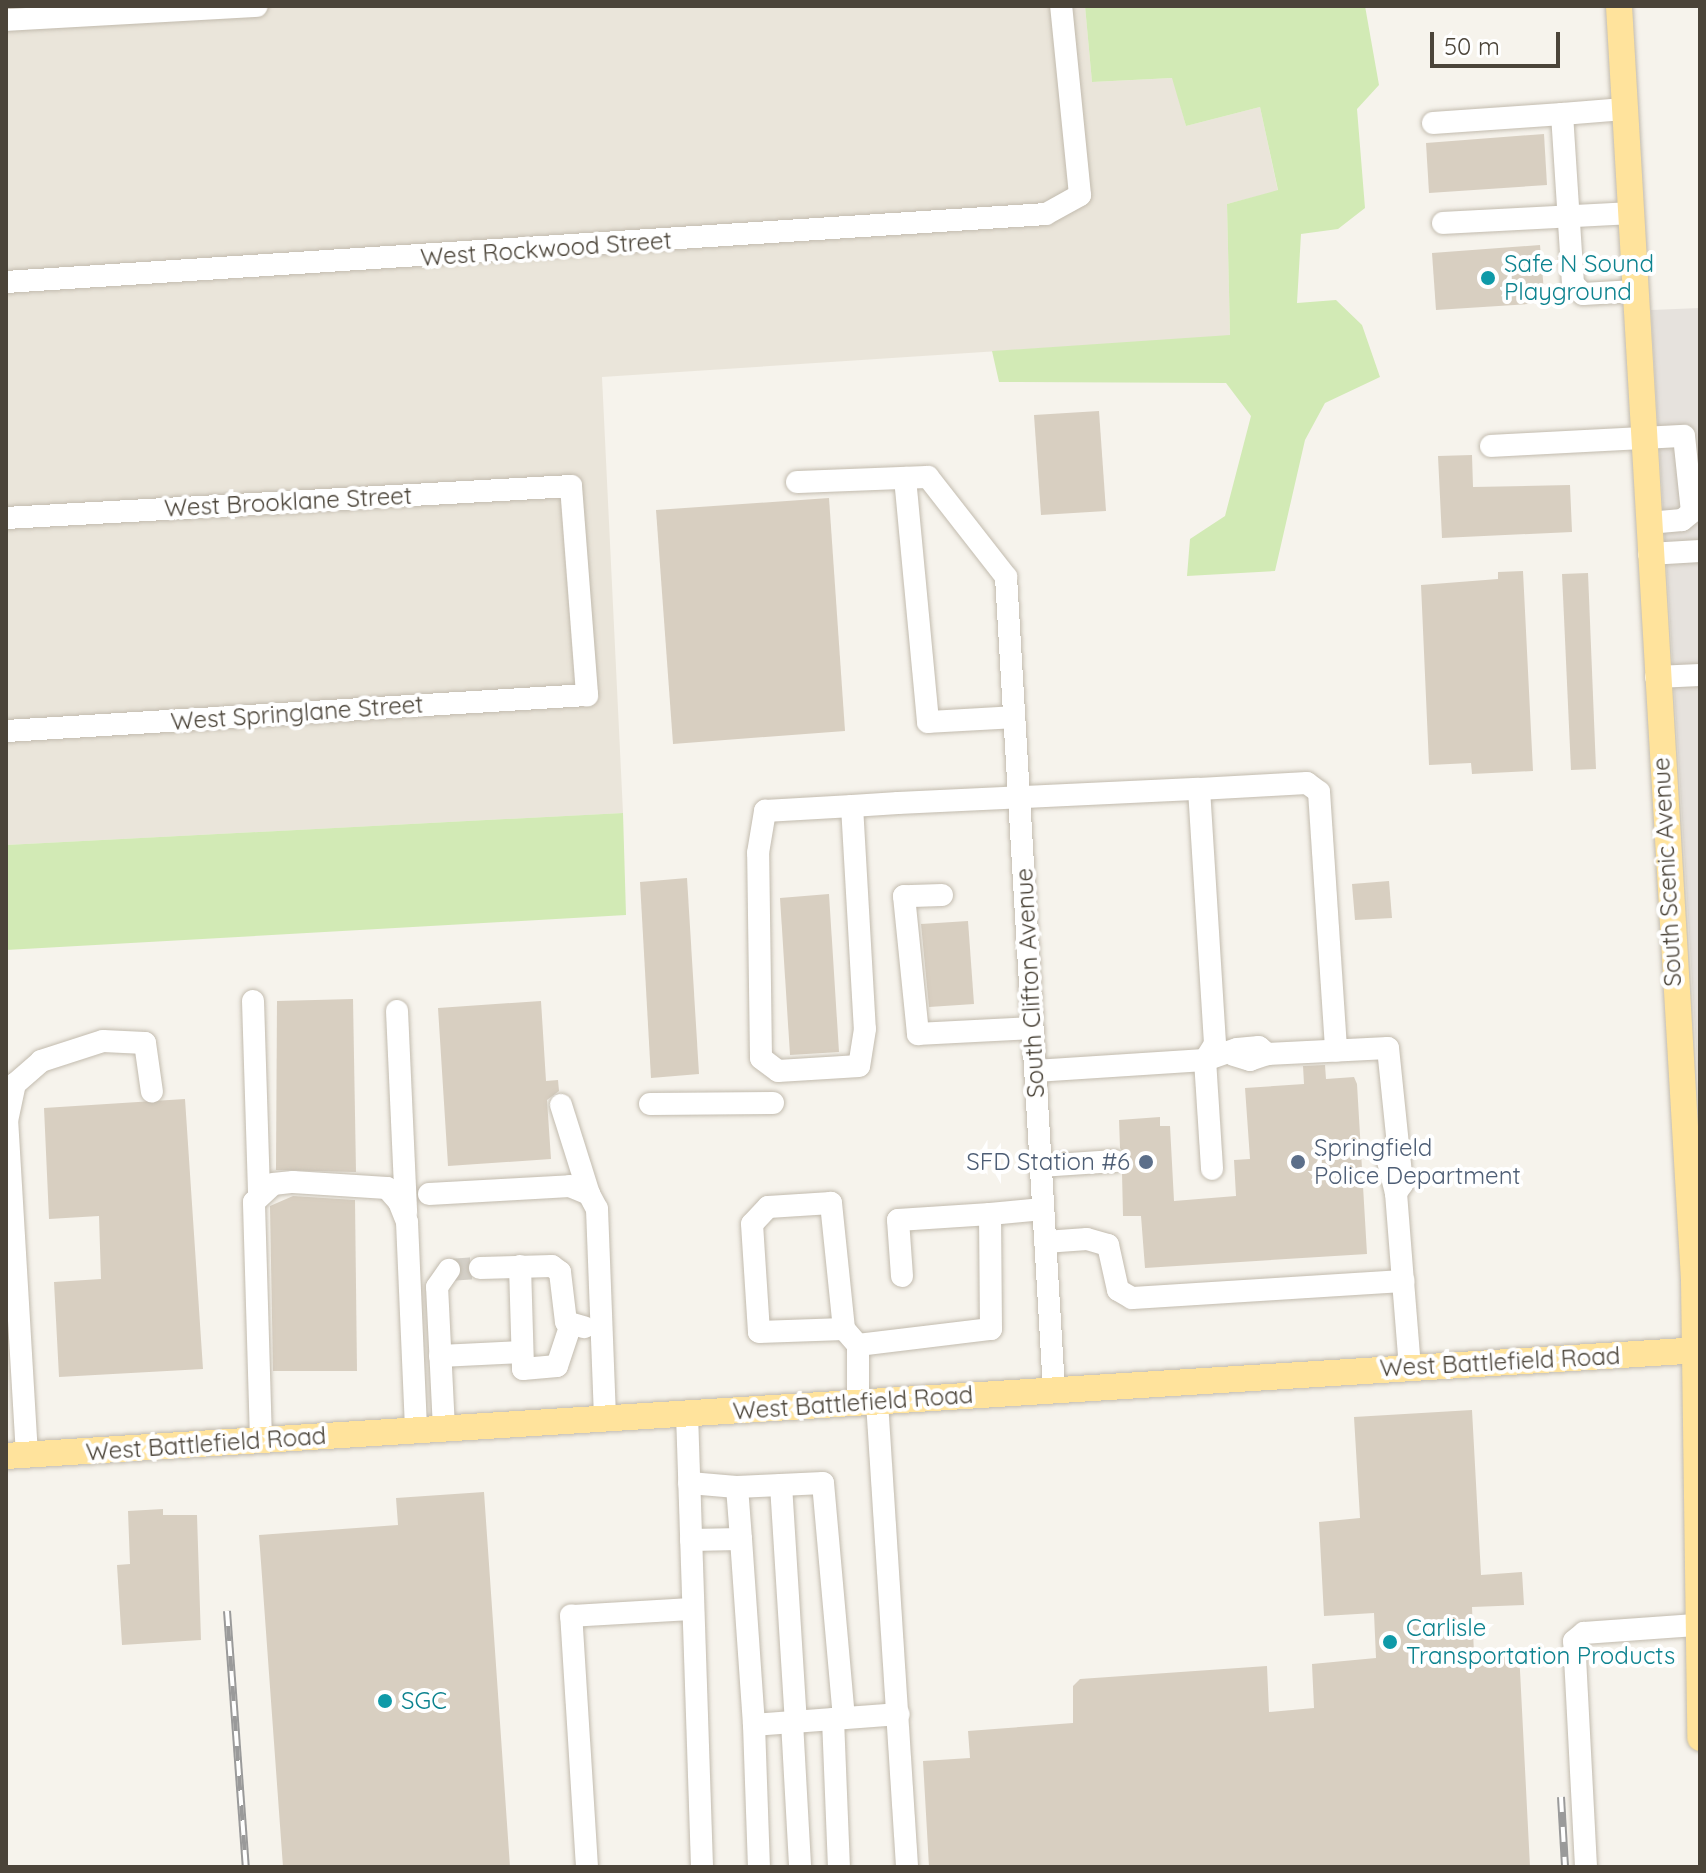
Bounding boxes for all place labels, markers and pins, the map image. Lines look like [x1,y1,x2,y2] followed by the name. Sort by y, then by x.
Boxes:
[1504,250,1654,306] place label: Safe N Sound Playground
[1479,269,1497,287] marker: Safe N Sound Playground
[1314,1134,1521,1190] place label: Springfield Police Department
[966,1148,1130,1176] place label: SFD Station #6
[1137,1153,1155,1171] marker: SFD Station #6
[1289,1153,1307,1171] marker: Springfield Police Department
[1406,1614,1675,1670] place label: Carlisle Transportation Products
[1381,1633,1399,1651] marker: Carlisle Transportation Products
[401,1687,447,1715] place label: SGC
[376,1692,394,1710] marker: SGC

